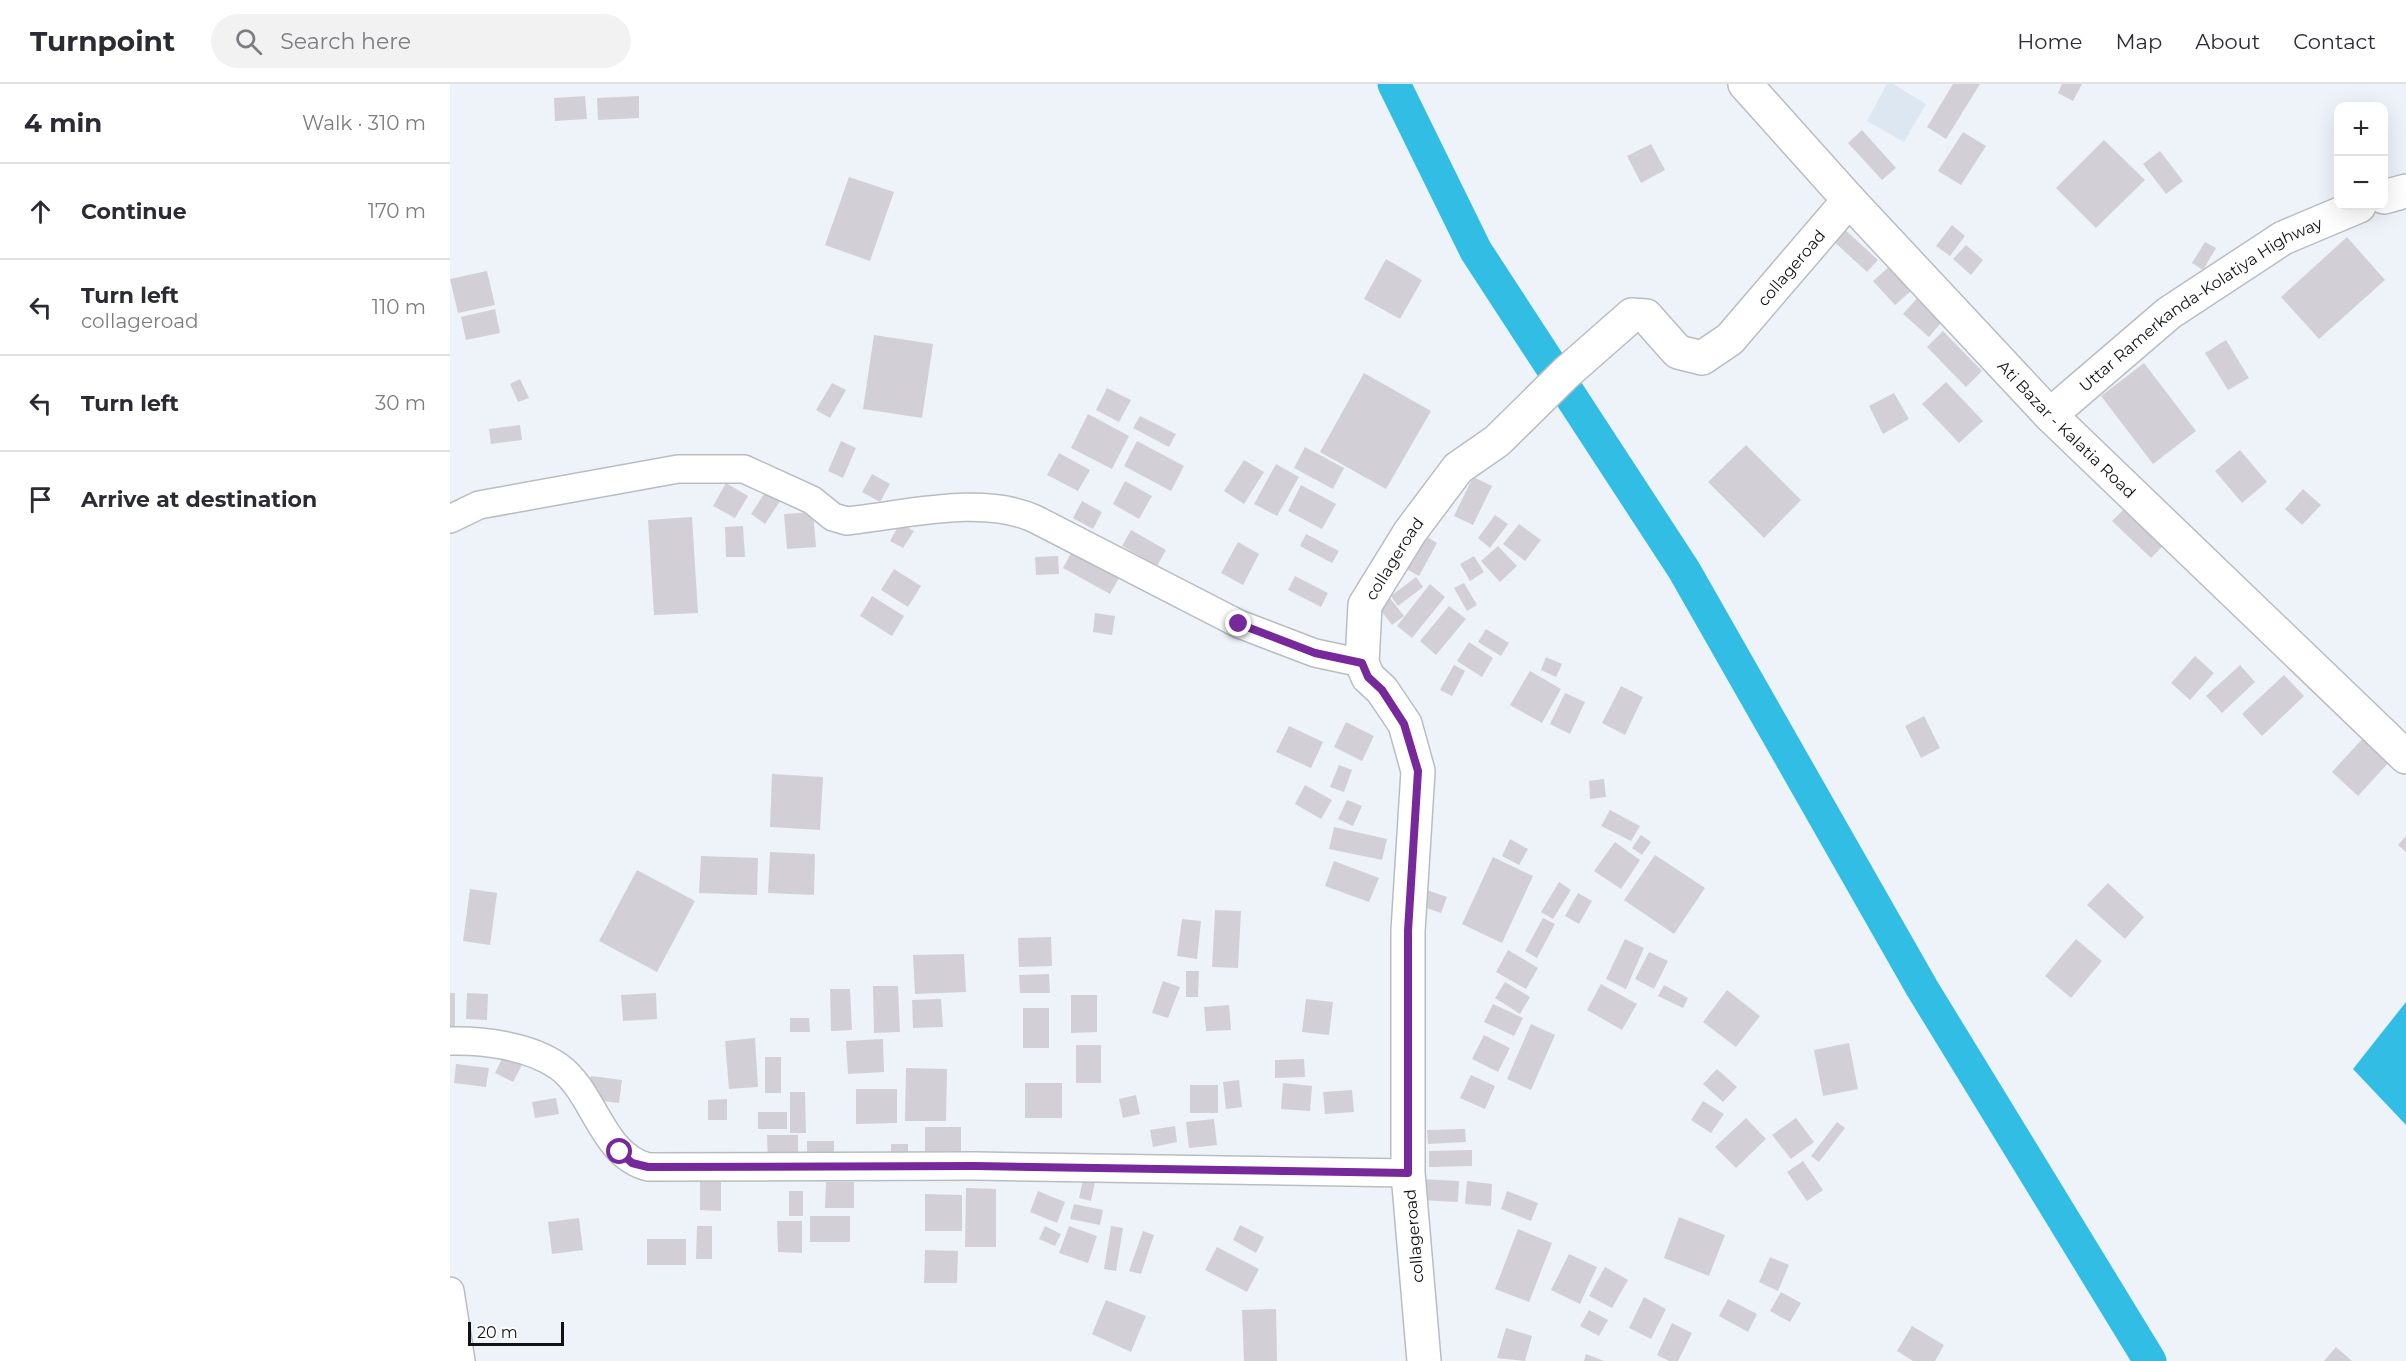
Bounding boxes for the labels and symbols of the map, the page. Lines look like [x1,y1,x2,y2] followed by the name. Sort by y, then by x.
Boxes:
[2075,213,2325,395] street label: Uttar Ramerkanda-Kolatiya Highway
[1753,226,1829,309] street label: collageroad
[1994,356,2140,502] street label: Ati Bazar - Kalatia Road
[1361,513,1427,603] street label: collageroad
[1225,610,1251,636] route end
[606,1138,632,1164] route start
[1400,1188,1428,1284] street label: collageroad
[468,1319,564,1346] scale bar

